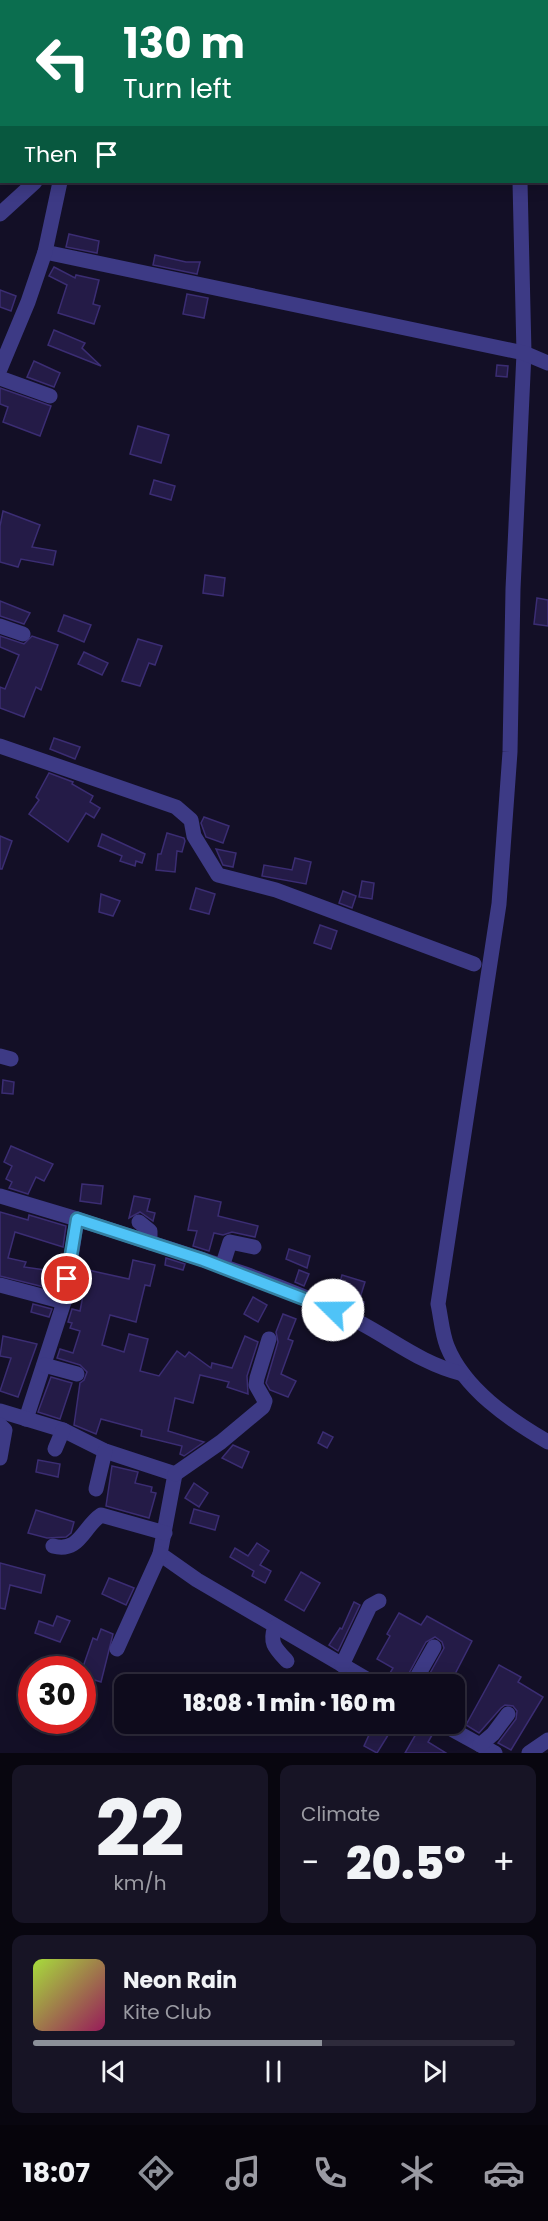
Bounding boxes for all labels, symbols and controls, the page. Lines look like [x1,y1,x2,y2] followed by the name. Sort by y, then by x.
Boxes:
[123,14,245,73] text: 130 m
[24,24,102,102] icon: left
[123,70,232,107] text: Turn left
[90,138,123,171] icon: arrive
[24,139,78,170] text: Then
[41,1253,92,1304] pin
[50,1262,83,1295] icon: arrive
[301,1278,365,1342] position arrow
[18,1656,96,1734] speed limit sign: 30
[183,1688,396,1719] text: 18:08 · 1 min · 160 m
[95,1774,185,1883] text: 22
[301,1800,380,1828] text: Climate
[346,1832,466,1895] text: 20.5°
[301,1839,319,1886] text: −
[492,1839,515,1886] text: +
[113,1869,167,1897] text: km/h
[123,1965,237,1996] text: Neon Rain
[123,1998,212,2026] text: Kite Club
[97,2055,130,2088] icon: previous
[257,2055,290,2088] icon: pause
[418,2055,451,2088] icon: next
[135,2152,177,2194] icon: directions
[222,2152,264,2194] icon: music
[309,2152,351,2194] icon: phone
[396,2152,438,2194] icon: climate
[483,2152,525,2194] icon: car
[23,2154,90,2191] text: 18:07

